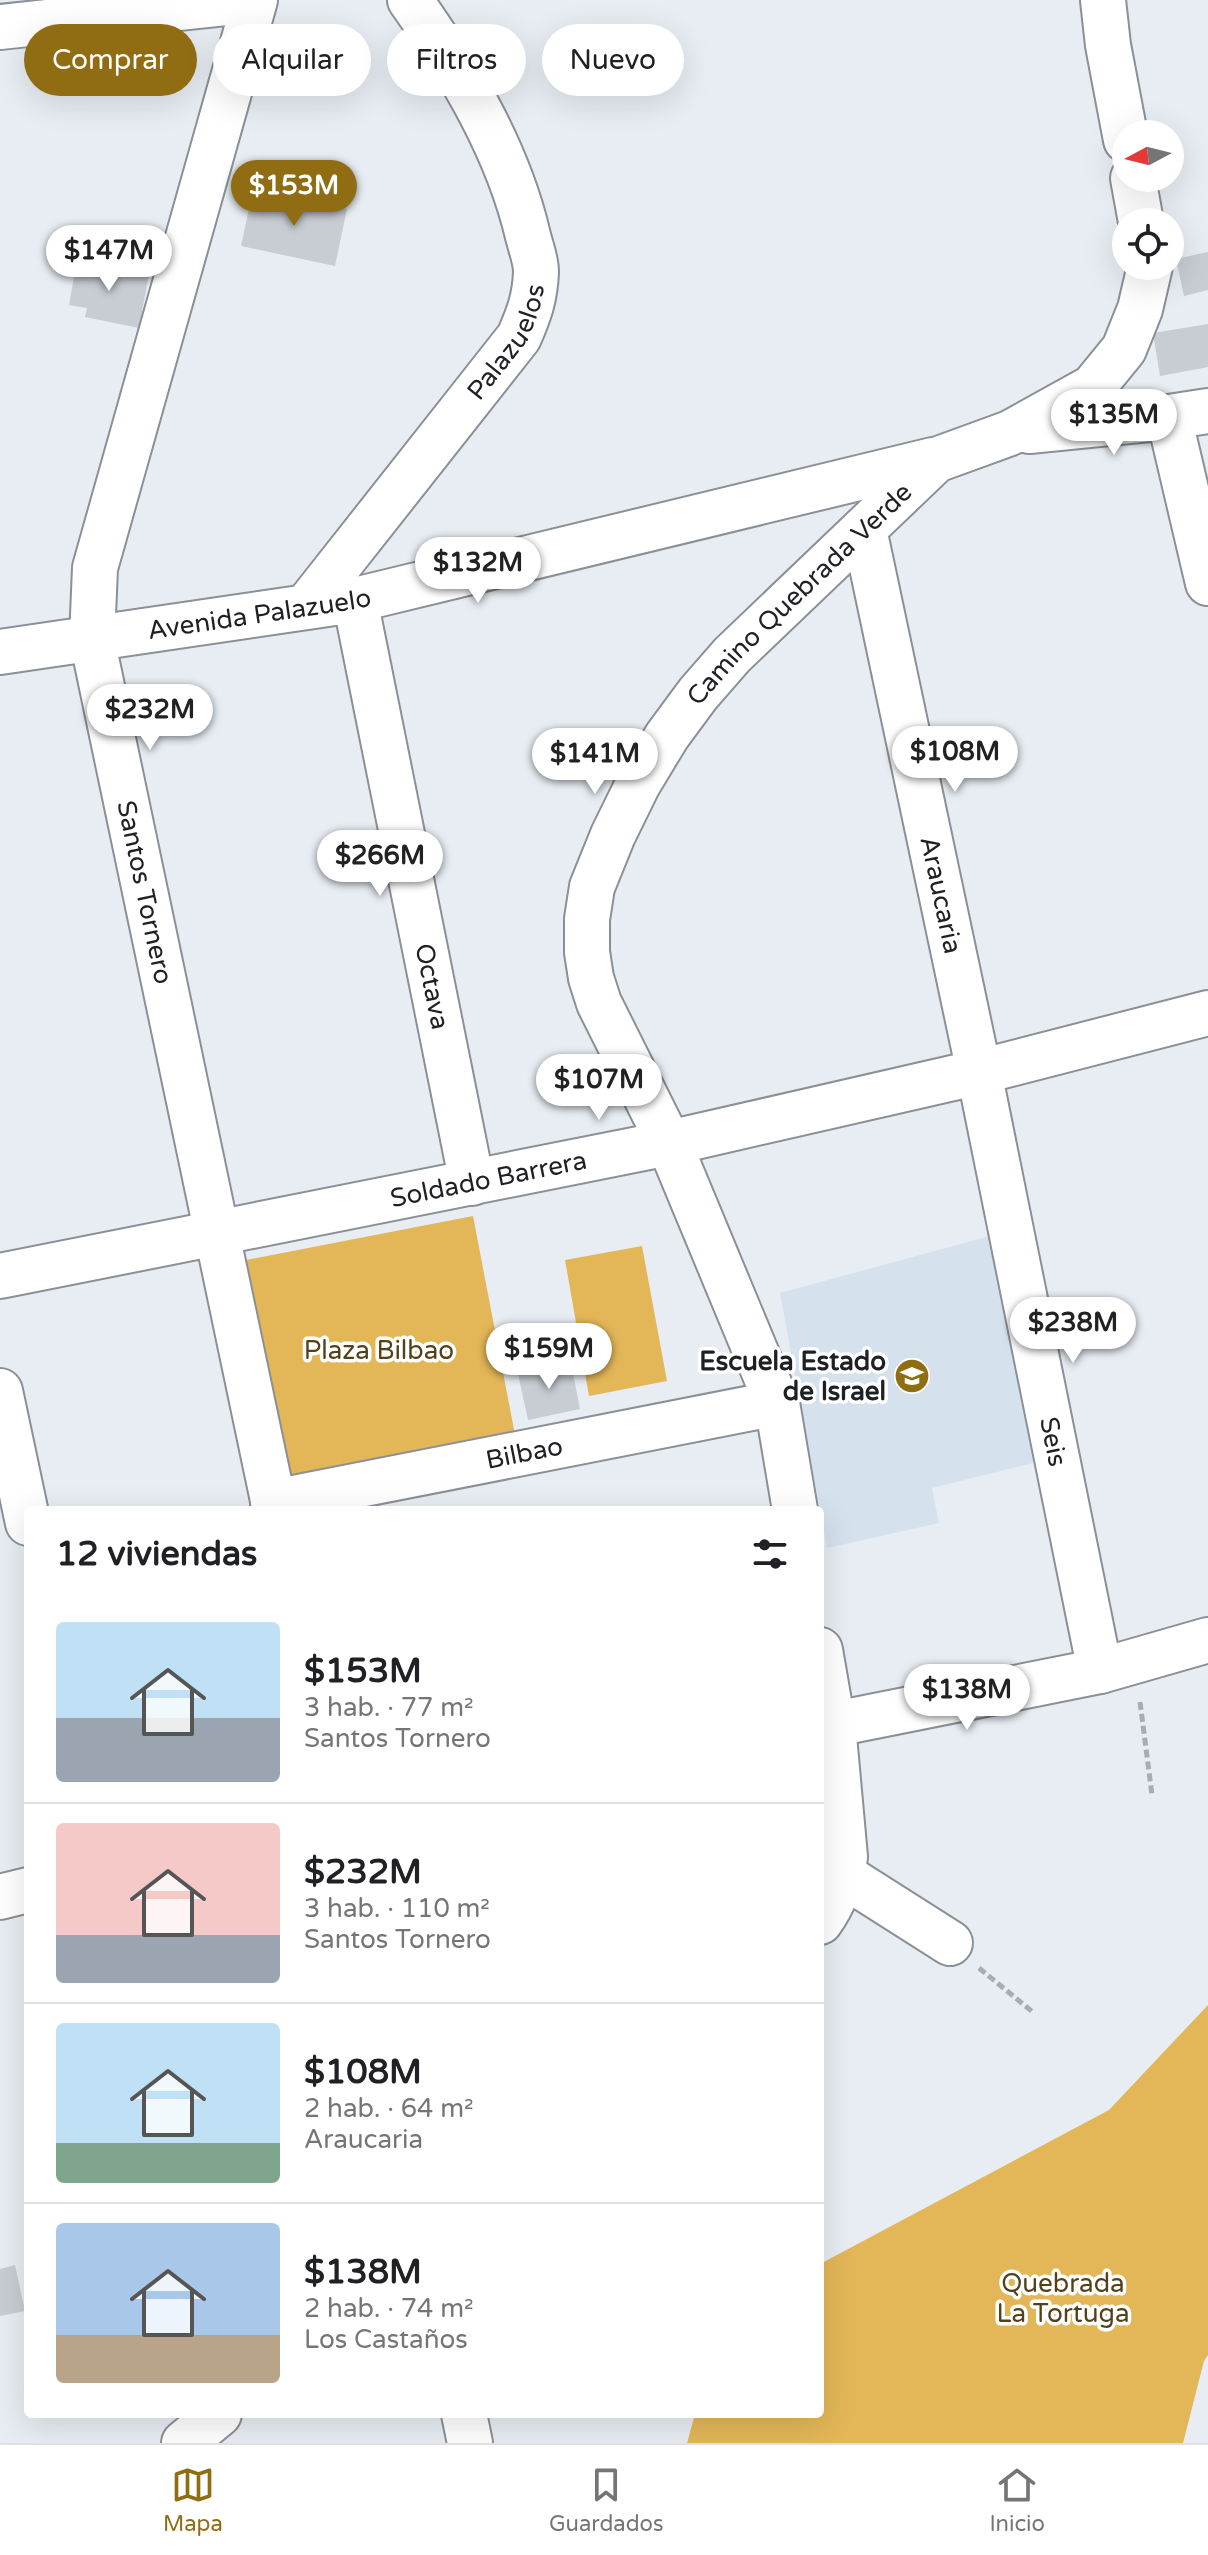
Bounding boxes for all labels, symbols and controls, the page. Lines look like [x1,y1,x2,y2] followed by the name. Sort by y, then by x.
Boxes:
[24,24,197,96] chip: Comprar
[213,24,371,96] chip: Alquilar
[387,24,526,96] chip: Filtros
[542,24,684,96] chip: Nuevo
[1112,120,1184,192] north arrow
[1112,120,1184,280] map controls
[238,160,350,228] pin: $153M
[249,170,339,201] text: $153M
[1112,208,1184,280] button: locate
[53,225,165,293] pin: $147M
[64,235,154,266] text: $147M
[460,282,551,406] street label: Palazuelos
[1058,389,1170,457] pin: $135M
[1069,399,1159,430] text: $135M
[680,476,918,711] street label: Camino Quebrada Verde
[422,537,534,605] pin: $132M
[433,547,523,578] text: $132M
[146,581,374,646] street label: Avenida Palazuelo
[94,684,206,752] pin: $232M
[105,694,195,725] text: $232M
[899,726,1011,794] pin: $108M
[539,728,651,796] pin: $141M
[910,736,1000,767] text: $108M
[550,738,640,769] text: $141M
[111,798,180,987] street label: Santos Tornero
[324,830,436,898] pin: $266M
[914,833,969,956] street label: Araucaria
[335,840,425,871] text: $266M
[409,941,456,1032] street label: Octava
[543,1054,655,1122] pin: $107M
[554,1064,644,1095] text: $107M
[387,1144,589,1214] street label: Soldado Barrera
[1017,1297,1129,1365] pin: $238M
[1028,1307,1118,1338] text: $238M
[493,1323,605,1391] pin: $159M
[504,1333,594,1364] text: $159M
[304,1335,454,1366] park label: Plaza Bilbao
[699,1346,886,1407] place label: Escuela Estado de Israel
[893,1357,931,1395] school or university icon: Escuela Estado de Israel
[1034,1414,1074,1469] street label: Seis
[483,1430,565,1475] street label: Bilbao
[748,1532,792,1576] icon: filters
[56,1534,257,1575] text: 12 viviendas
[304,1651,422,1692] text: $153M
[120,1654,216,1750] icon: home
[911,1664,1023,1732] pin: $138M
[922,1674,1012,1705] text: $138M
[304,1692,474,1723] text: 3 hab. · 77 m²
[304,1723,491,1754] text: Santos Tornero
[304,1852,422,1893] text: $232M
[120,1855,216,1951] icon: home
[304,1893,490,1924] text: 3 hab. · 110 m²
[304,1924,491,1955] text: Santos Tornero
[304,2052,422,2093] text: $108M
[120,2055,216,2151] icon: home
[304,2093,474,2124] text: 2 hab. · 64 m²
[304,2124,423,2155] text: Araucaria
[304,2252,422,2293] text: $138M
[120,2255,216,2351] icon: home
[996,2268,1130,2329] park label: Quebrada La Tortuga
[304,2293,474,2324] text: 2 hab. · 74 m²
[304,2324,468,2355] text: Los Castaños
[163,2463,223,2537] tab: Mapa
[549,2463,663,2537] tab: Guardados
[989,2463,1045,2537] tab: Inicio

